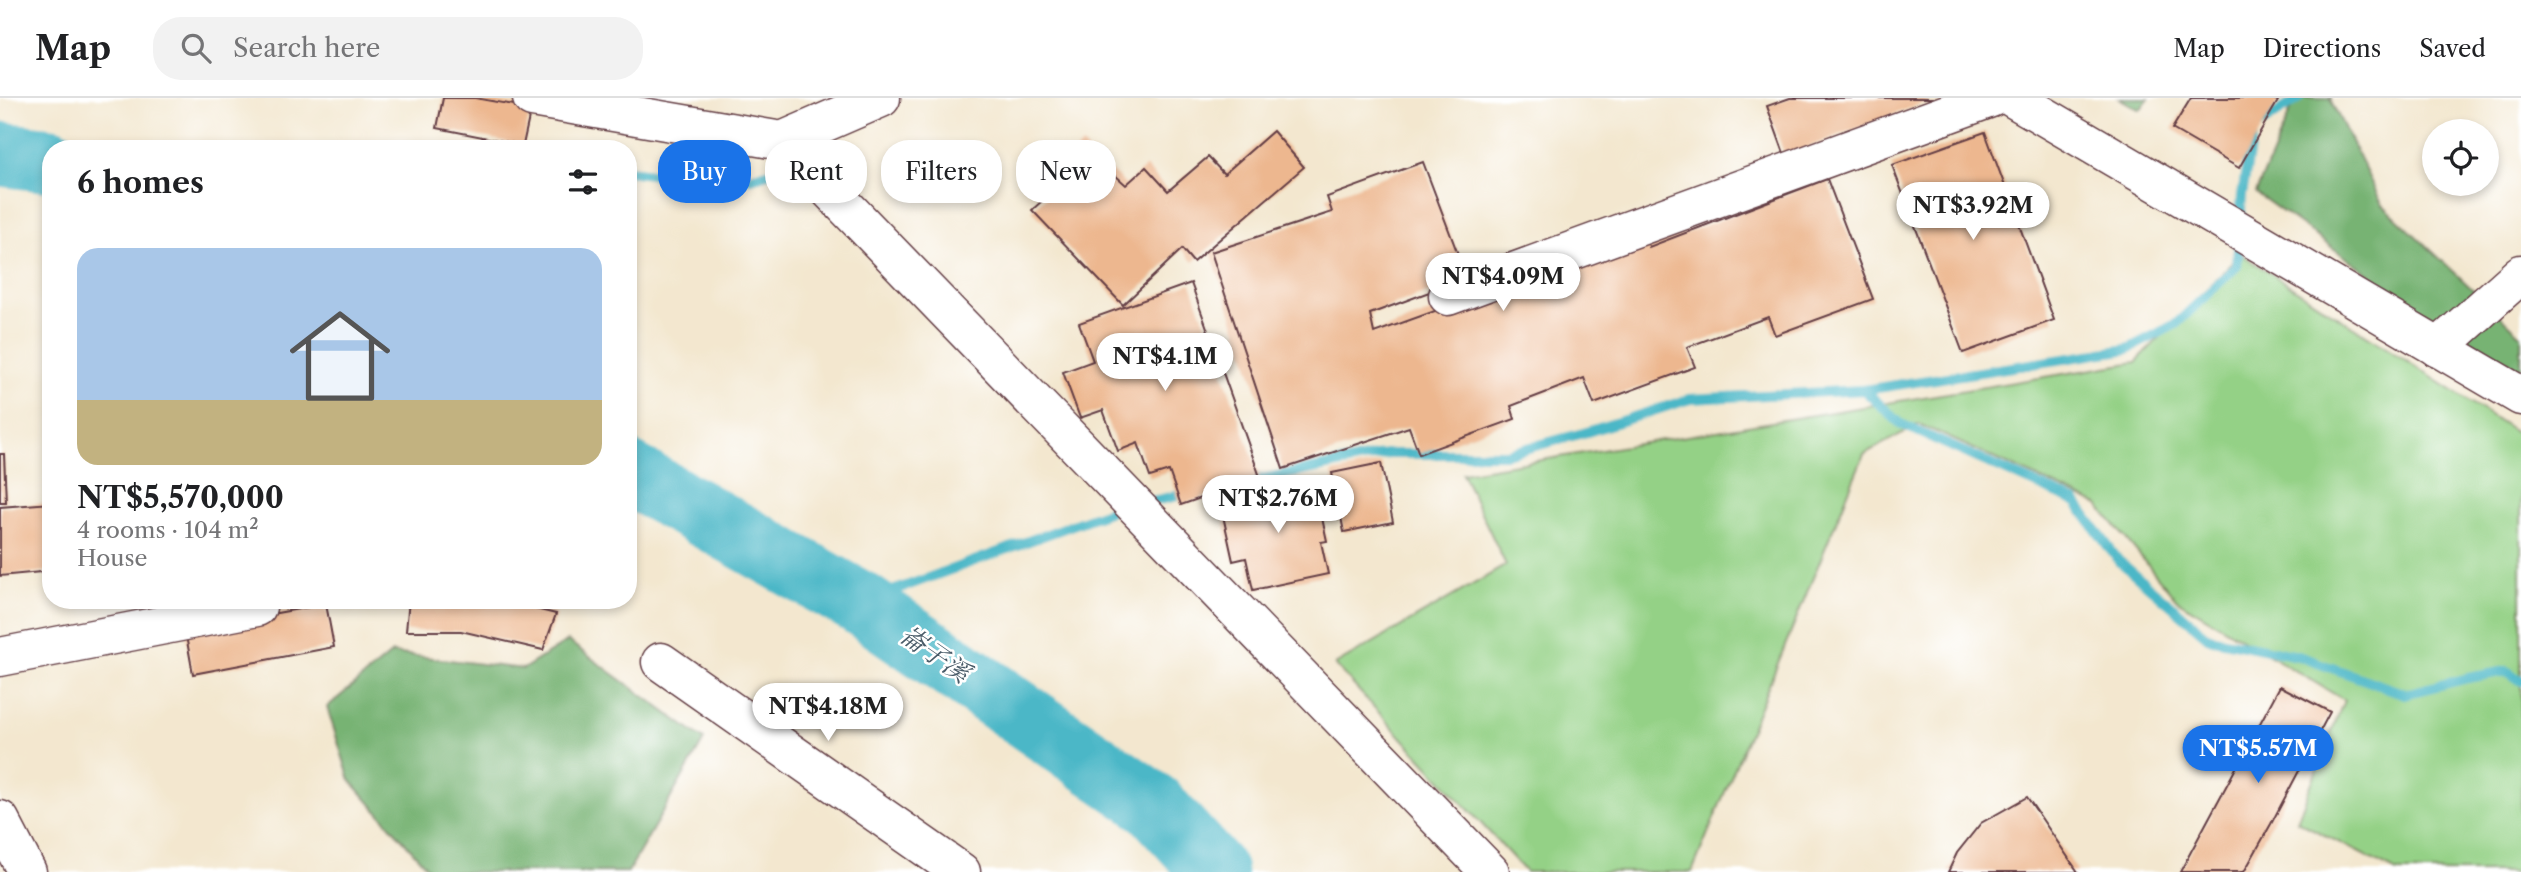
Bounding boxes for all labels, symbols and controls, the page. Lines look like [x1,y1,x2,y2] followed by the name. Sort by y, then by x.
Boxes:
[153,17,643,80] search box
[35,28,111,69] text: Map
[177,29,215,67] icon: search
[233,32,380,64] text: Search here
[2173,34,2225,63] text: Map
[2263,34,2381,63] text: Directions
[2419,34,2486,63] text: Saved
[2422,119,2499,196] map controls
[2422,119,2499,196] button: locate
[658,140,751,203] chip: Buy
[765,140,867,203] chip: Rent
[881,140,1002,203] chip: Filters
[1016,140,1116,203] chip: New
[564,163,602,201] icon: filters
[77,164,204,201] text: 6 homes
[1901,183,2045,242] pin: NT$3.92M
[1912,191,2034,219] text: NT$3.92M
[1431,254,1575,313] pin: NT$4.09M
[1441,262,1565,290] text: NT$4.09M
[277,293,403,419] icon: home
[1100,334,1230,393] pin: NT$4.1M
[1112,342,1218,370] text: NT$4.1M
[1206,476,1350,535] pin: NT$2.76M
[77,479,284,516] text: NT$5,570,000
[1218,484,1338,512] text: NT$2.76M
[77,516,259,544] text: 4 rooms · 104 m²
[77,544,147,572] text: House
[894,619,979,691] water label: 崙子溪
[756,684,900,743] pin: NT$4.18M
[768,692,888,720] text: NT$4.18M
[2186,726,2330,785] pin: NT$5.57M
[2199,734,2317,762] text: NT$5.57M

